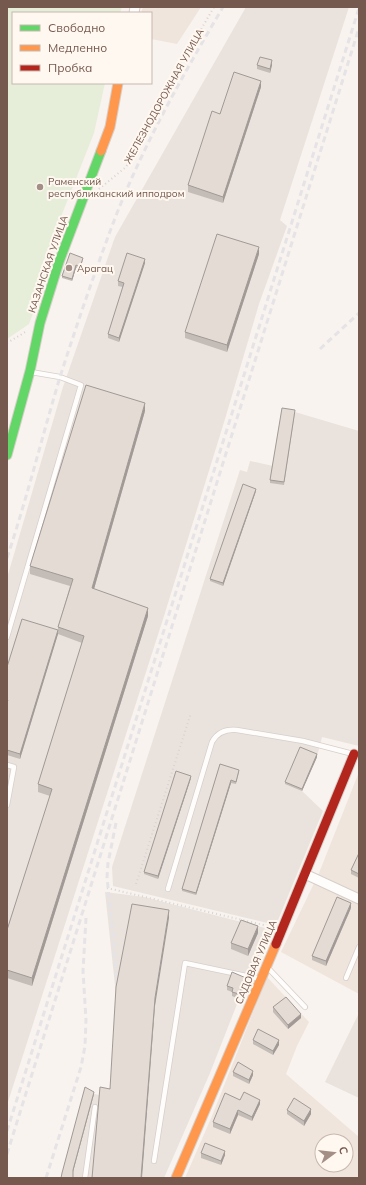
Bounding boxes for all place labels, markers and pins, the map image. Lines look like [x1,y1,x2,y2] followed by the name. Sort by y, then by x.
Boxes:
[48,175,184,200] place label: Раменский республиканский ипподром
[35,182,45,192] marker: Раменский республиканский ипподром
[77,262,113,275] place label: Арагац
[64,263,74,273] marker: Арагац

